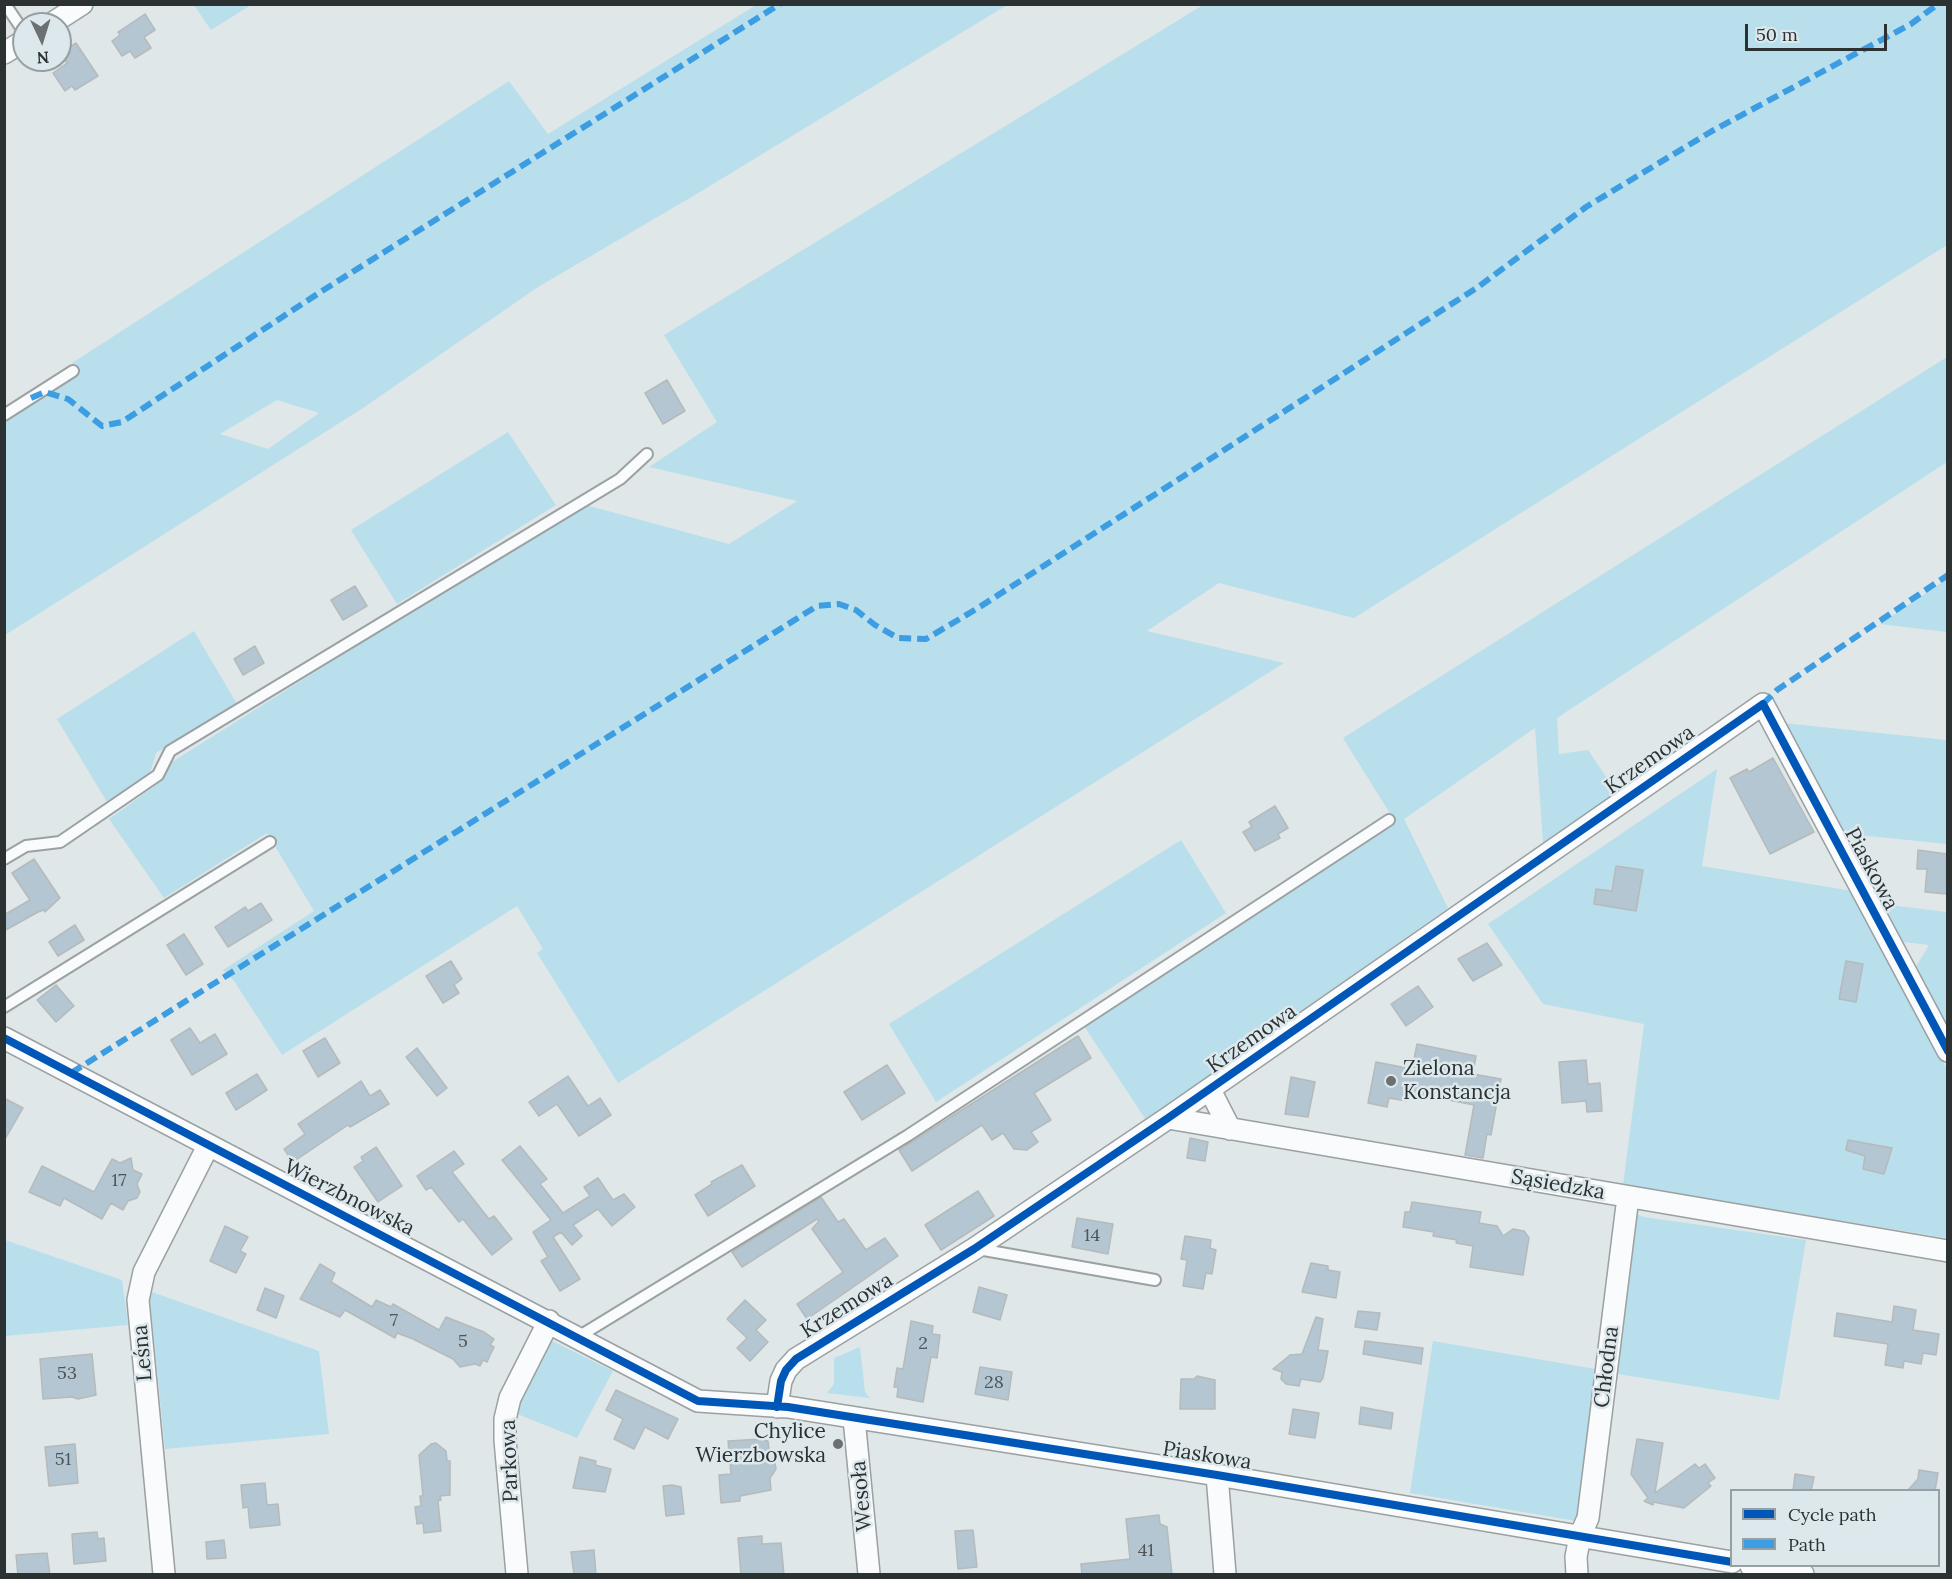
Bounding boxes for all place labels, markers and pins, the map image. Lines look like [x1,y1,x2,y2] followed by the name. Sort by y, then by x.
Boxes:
[1403,1056,1511,1106] place label: Zielona Konstancja
[1384,1074,1398,1088] marker: Zielona Konstancja
[695,1419,826,1469] place label: Chylice Wierzbowska
[831,1437,845,1451] marker: Chylice Wierzbowska

